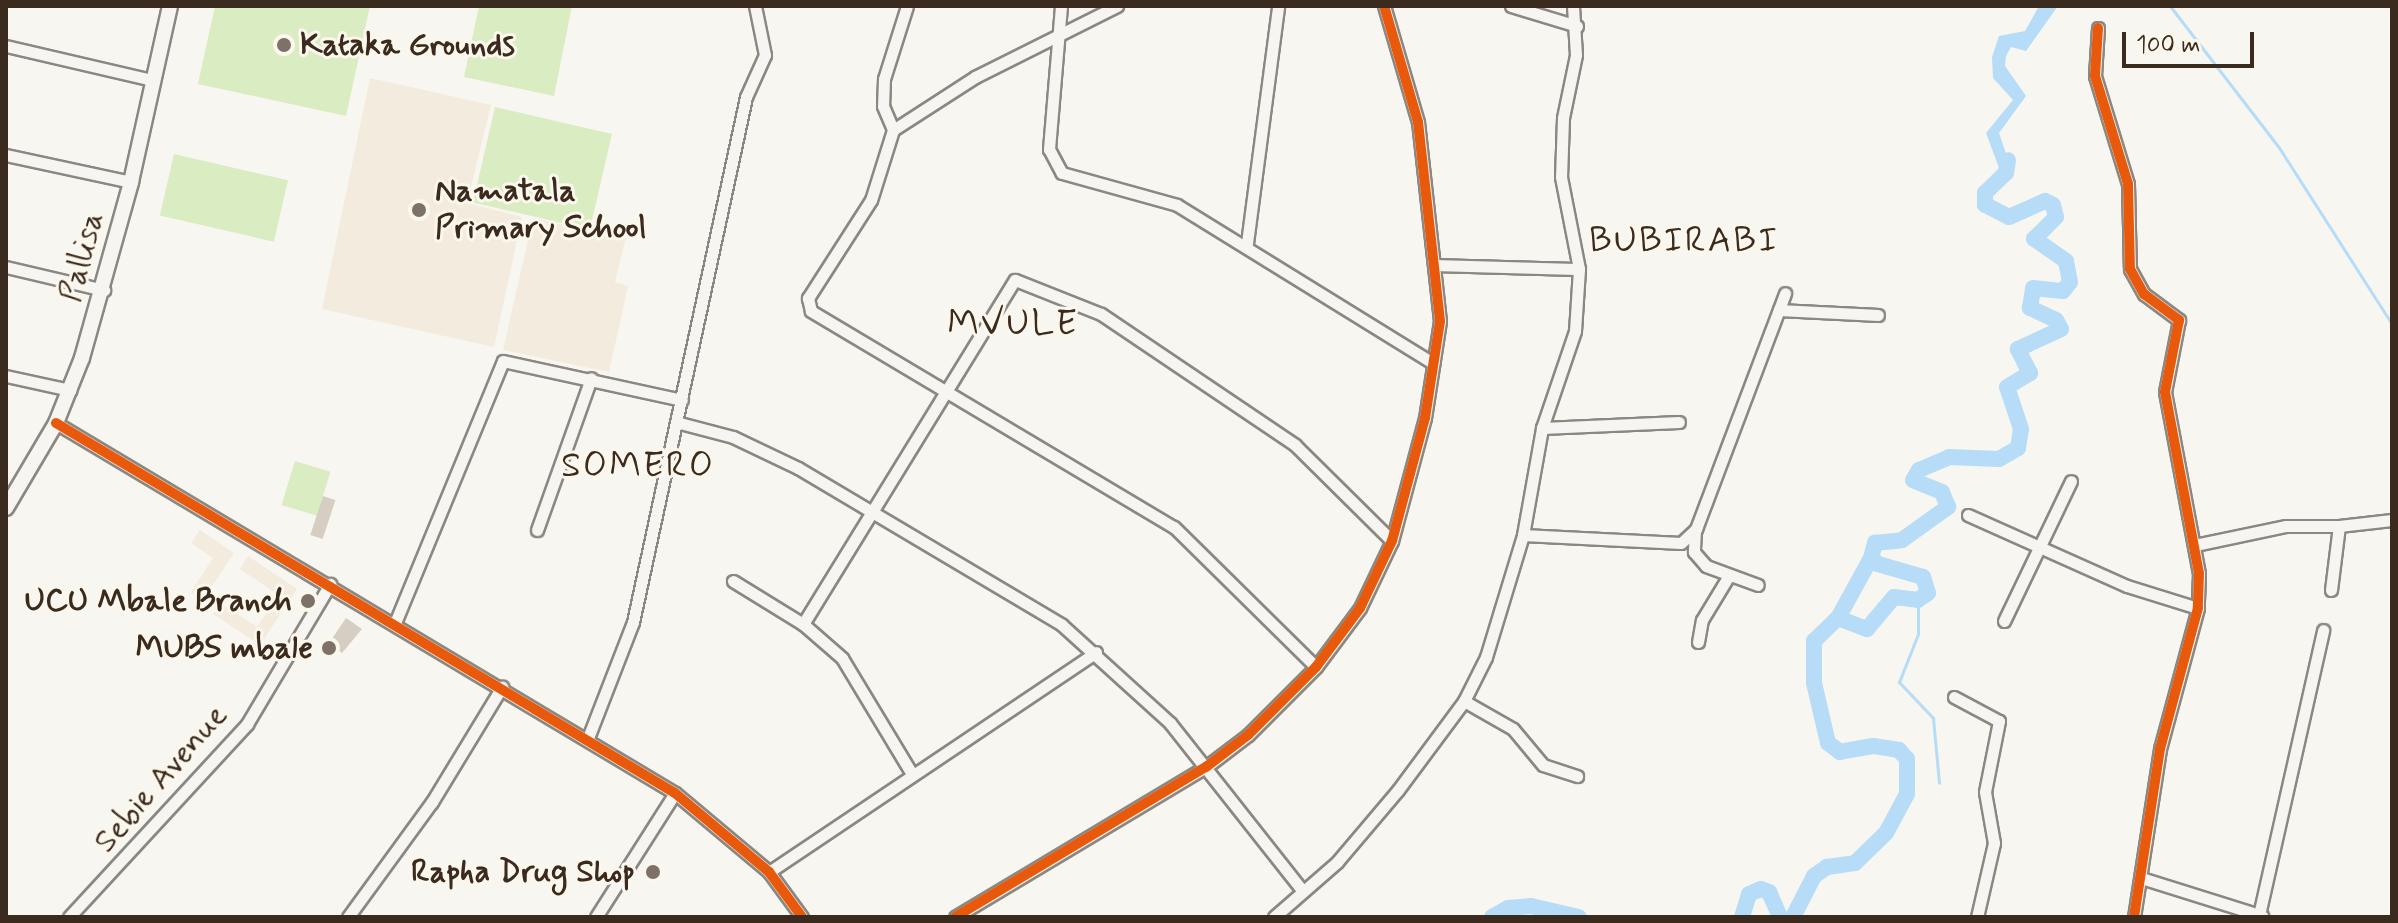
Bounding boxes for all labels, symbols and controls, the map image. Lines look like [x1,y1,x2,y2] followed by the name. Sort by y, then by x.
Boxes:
[2126,16,2258,66] scale bar
[300,26,515,64] place label: Kataka Grounds
[2136,30,2200,61] text: 100 m
[275,36,293,54] marker: Kataka Grounds
[435,173,646,248] place label: Namatala Primary School
[410,201,428,219] marker: Namatala Primary School
[52,208,112,306] street label: Pallisa
[1587,220,1781,264] district label: BUBIRABI
[946,303,1080,347] district label: MVULE
[557,445,719,489] district label: SOMERO
[19,582,292,620] place label: UCU Mbale Branch
[299,592,317,610] marker: UCU Mbale Branch
[135,629,313,667] place label: MUBS mbale
[320,639,338,657] marker: MUBS mbale
[86,697,236,861] street label: Sebie Avenue
[414,853,635,891] place label: Rapha Drug Shop
[642,861,664,883] marker: Rapha Drug Shop

